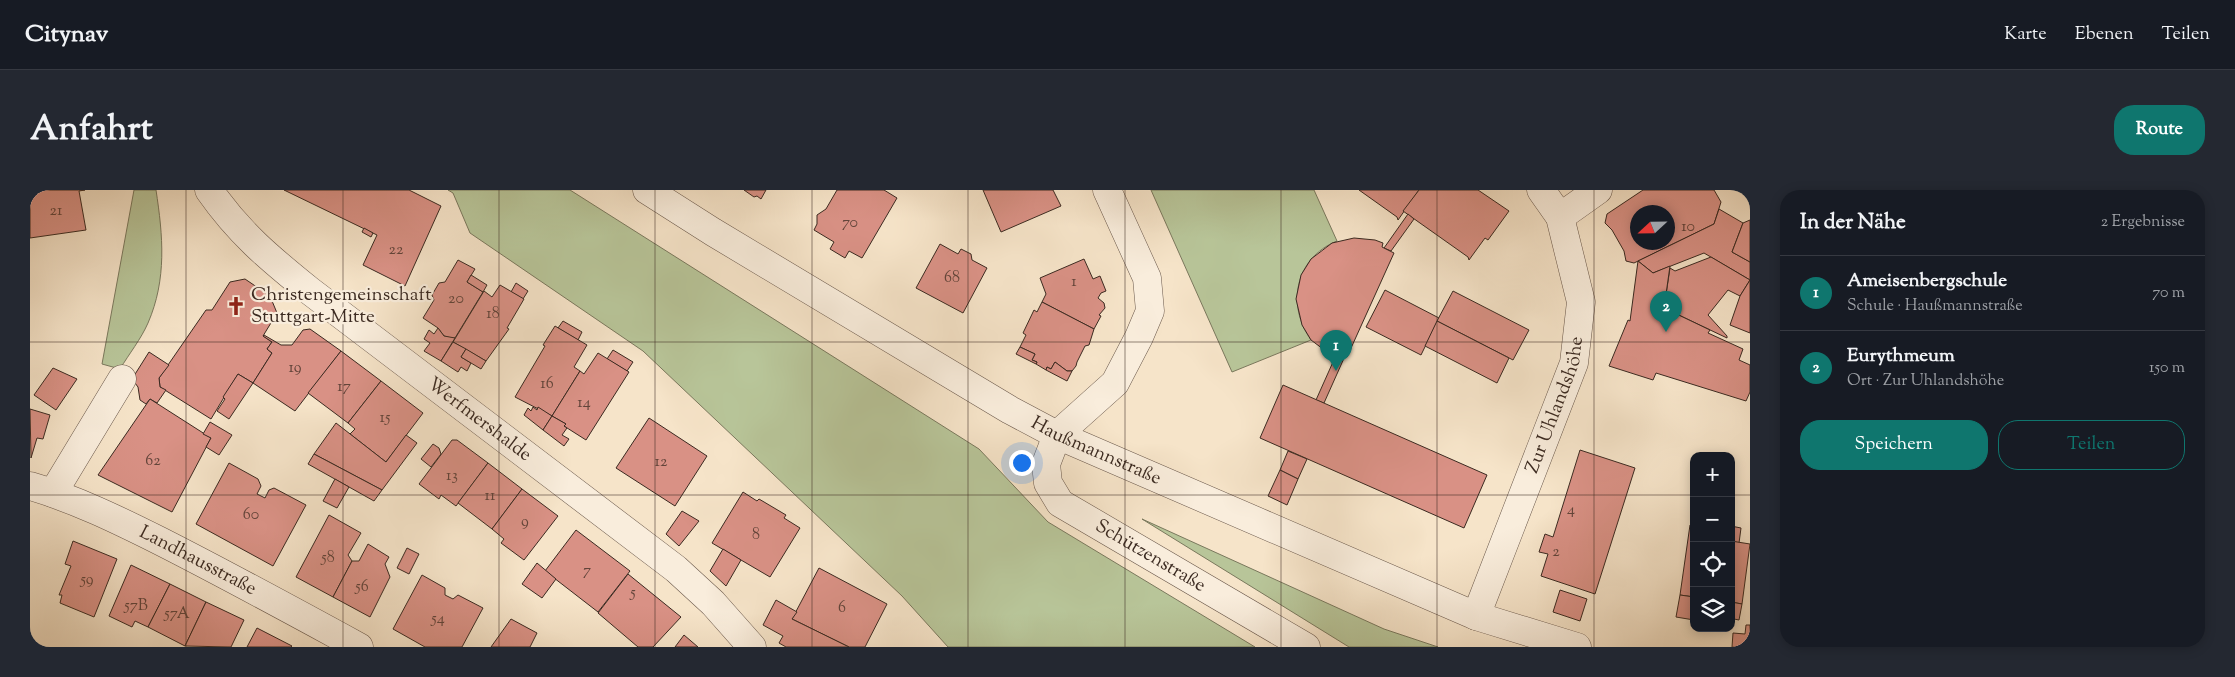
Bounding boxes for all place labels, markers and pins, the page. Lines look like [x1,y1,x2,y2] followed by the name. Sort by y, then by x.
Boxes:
[251,282,432,331] place label: Christengemeinschaft Stuttgart-Mitte
[1650,291,1682,332] pin: 2
[225,295,247,317] church icon: Christengemeinschaft Stuttgart-Mitte
[1320,330,1352,371] pin: 1

